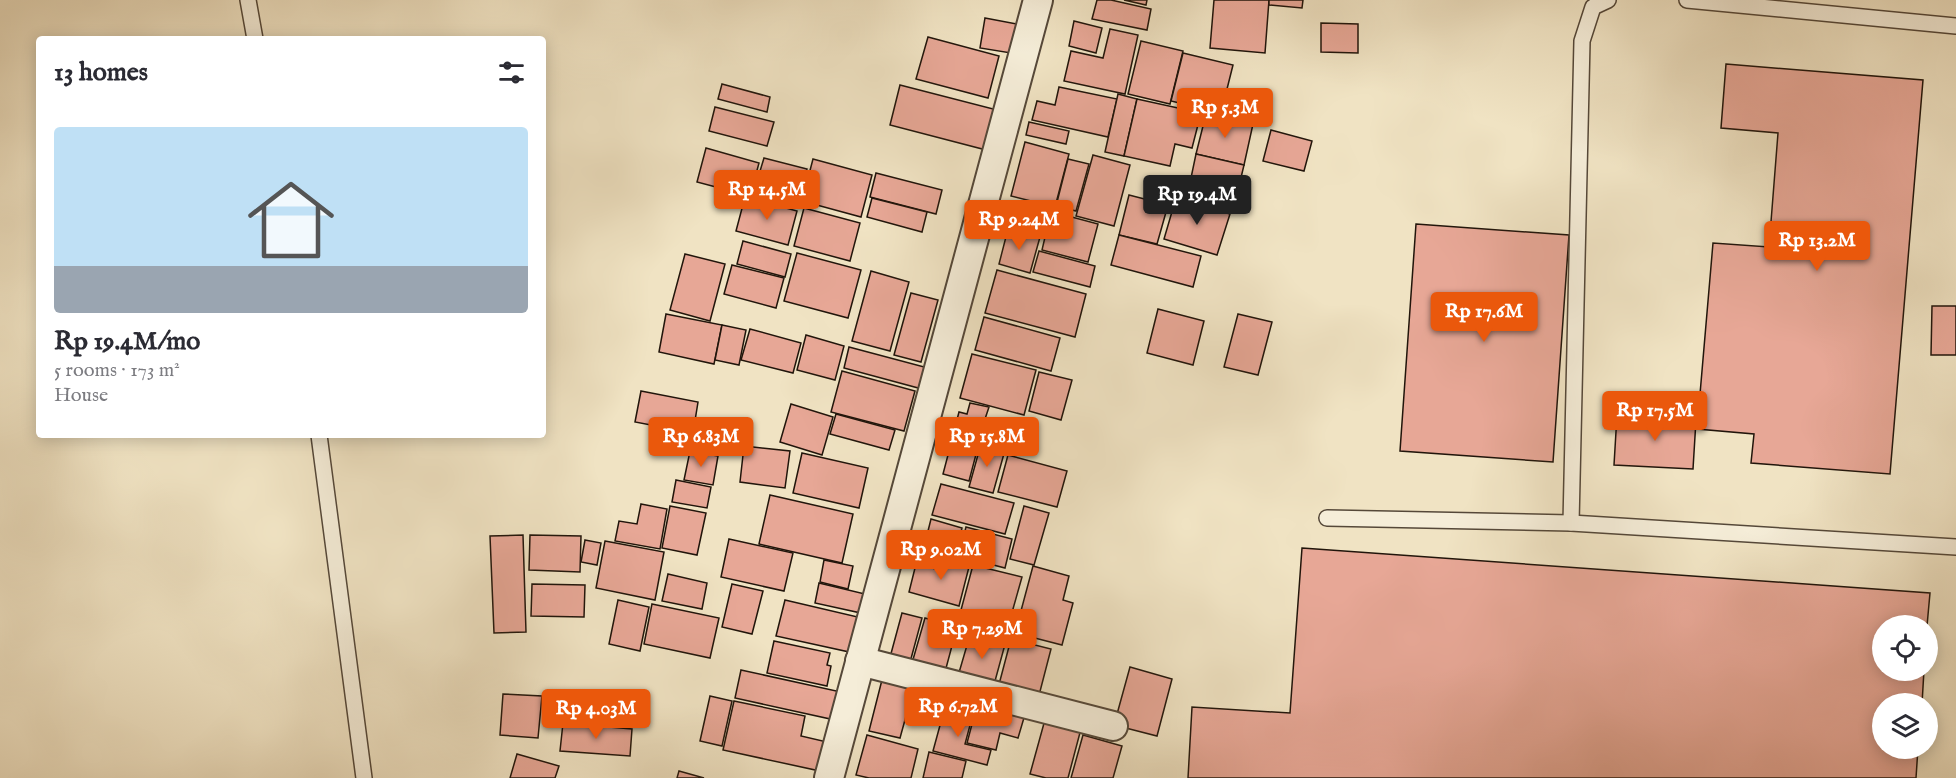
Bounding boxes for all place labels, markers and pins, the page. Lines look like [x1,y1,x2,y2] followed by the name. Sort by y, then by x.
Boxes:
[1170,88,1280,139] pin: Rp 5.3M
[705,170,829,221] pin: Rp 14.5M
[1135,175,1259,226] pin: Rp 19.4M
[957,200,1081,251] pin: Rp 9.24M
[1755,221,1879,272] pin: Rp 13.2M
[1422,292,1546,343] pin: Rp 17.6M
[1593,391,1717,442] pin: Rp 17.5M
[639,417,763,468] pin: Rp 6.83M
[925,417,1049,468] pin: Rp 15.8M
[879,530,1003,581] pin: Rp 9.02M
[920,609,1044,660] pin: Rp 7.29M
[896,687,1020,738] pin: Rp 6.72M
[534,689,658,740] pin: Rp 4.03M

